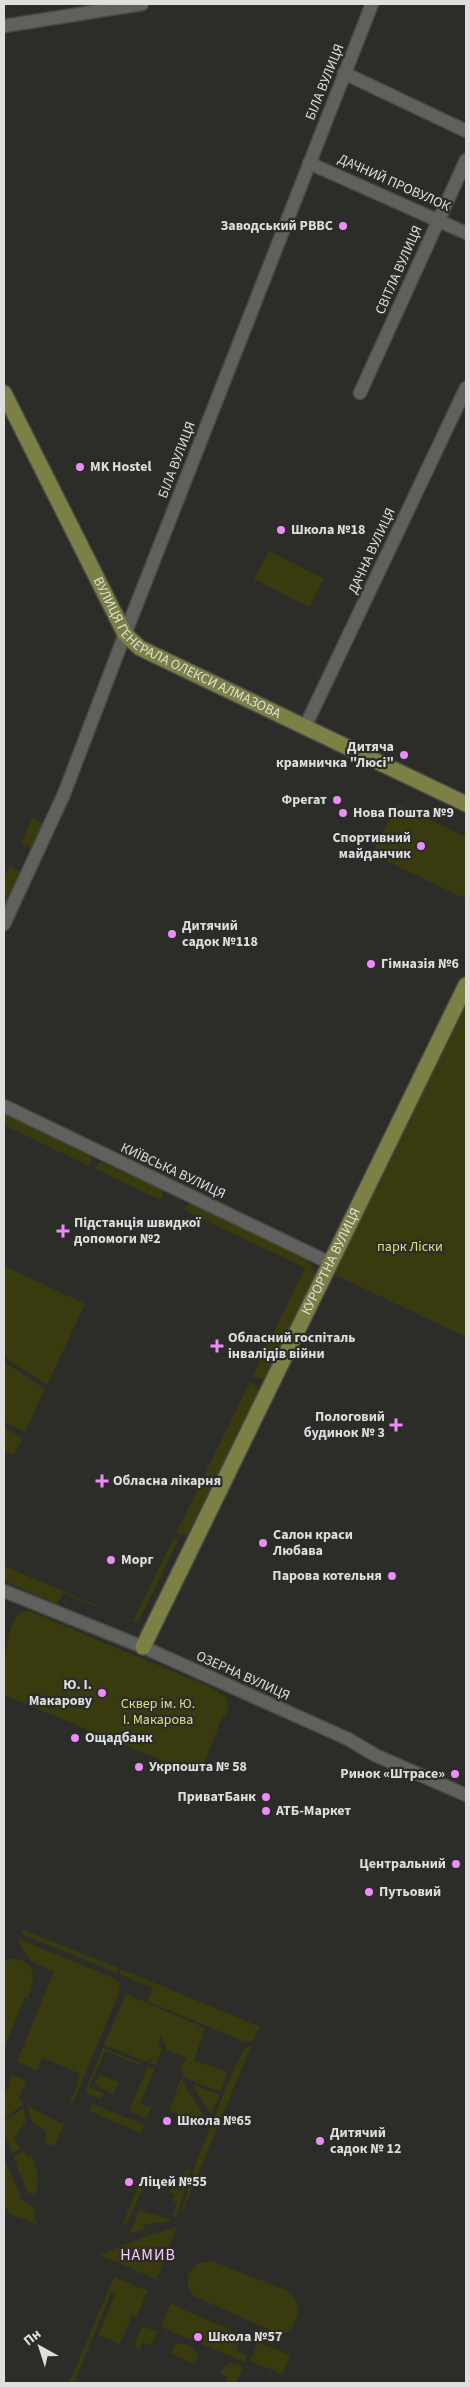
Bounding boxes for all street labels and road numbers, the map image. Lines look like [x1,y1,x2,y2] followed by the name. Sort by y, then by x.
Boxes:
[301,41,349,123] street label: БІЛА ВУЛИЦЯ
[335,149,454,217] street label: ДАЧНИЙ ПРОВУЛОК
[370,222,428,318] street label: СВІТЛА ВУЛИЦЯ
[153,419,201,501] street label: БІЛА ВУЛИЦЯ
[343,505,401,597] street label: ДАЧНА ВУЛИЦЯ
[88,573,284,724] street label: ВУЛИЦЯ ГЕНЕРАЛА ОЛЕКСИ АЛМАЗОВА
[117,1138,229,1204] street label: КИЇВСЬКА ВУЛИЦЯ
[296,1204,366,1318] street label: КУРОРТНА ВУЛИЦЯ
[193,1646,293,1706] street label: ОЗЕРНА ВУЛИЦЯ

